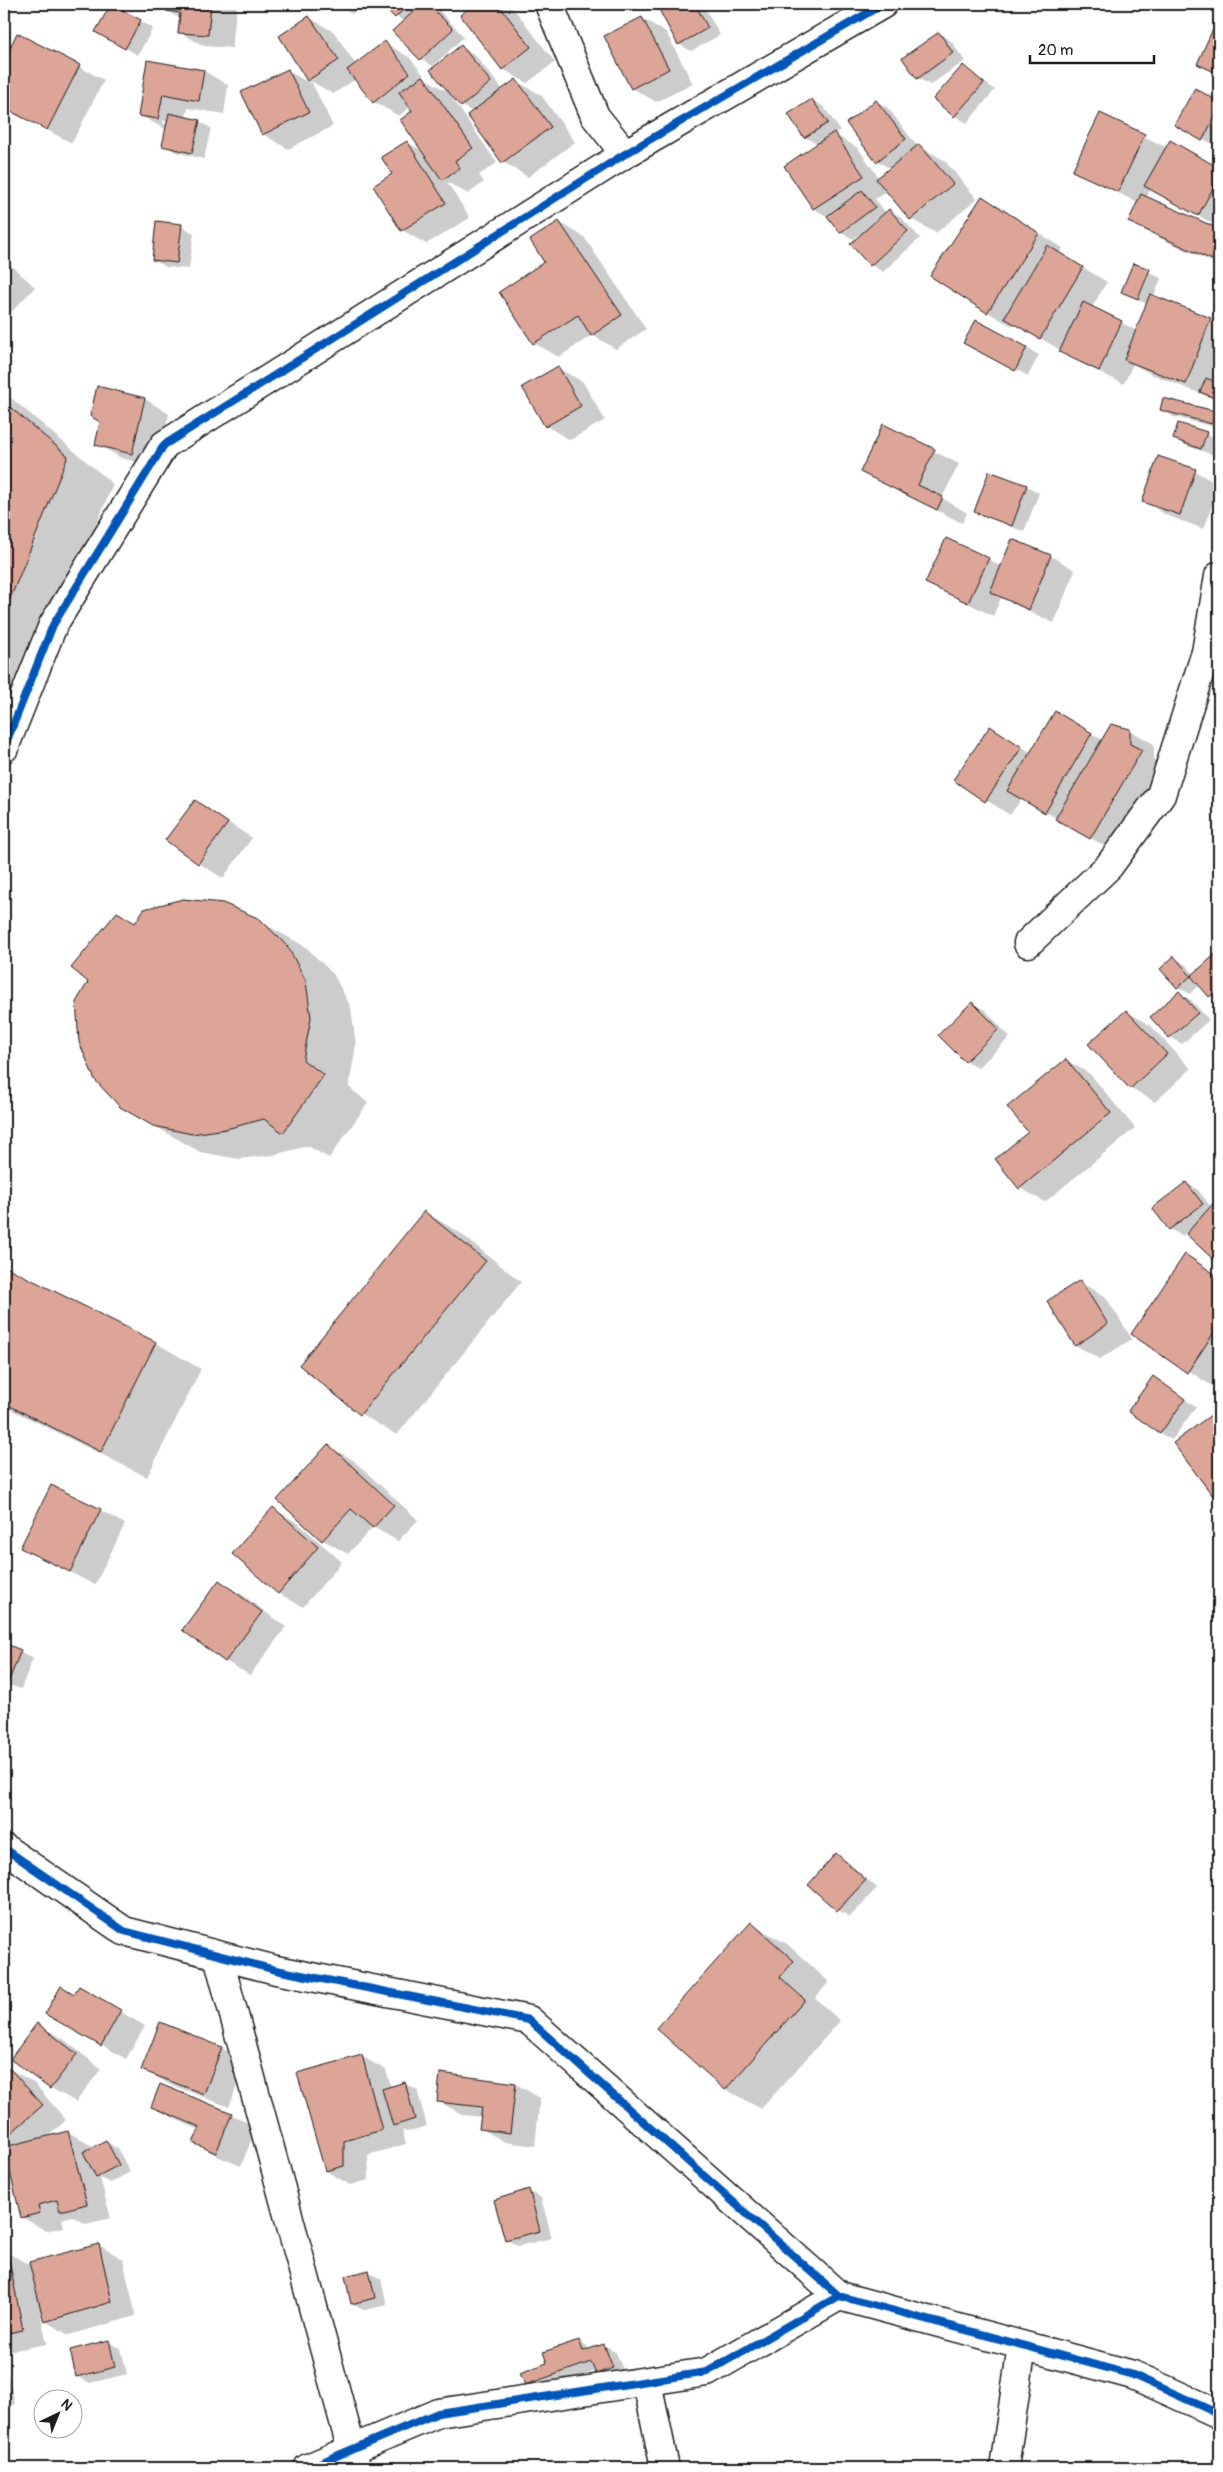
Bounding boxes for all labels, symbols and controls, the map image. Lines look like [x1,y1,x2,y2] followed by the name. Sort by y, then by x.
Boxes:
[1030,32,1154,64] scale bar
[1038,41,1073,60] text: 20 m
[32,2390,82,2440] north arrow
[57,2395,76,2414] text: N

